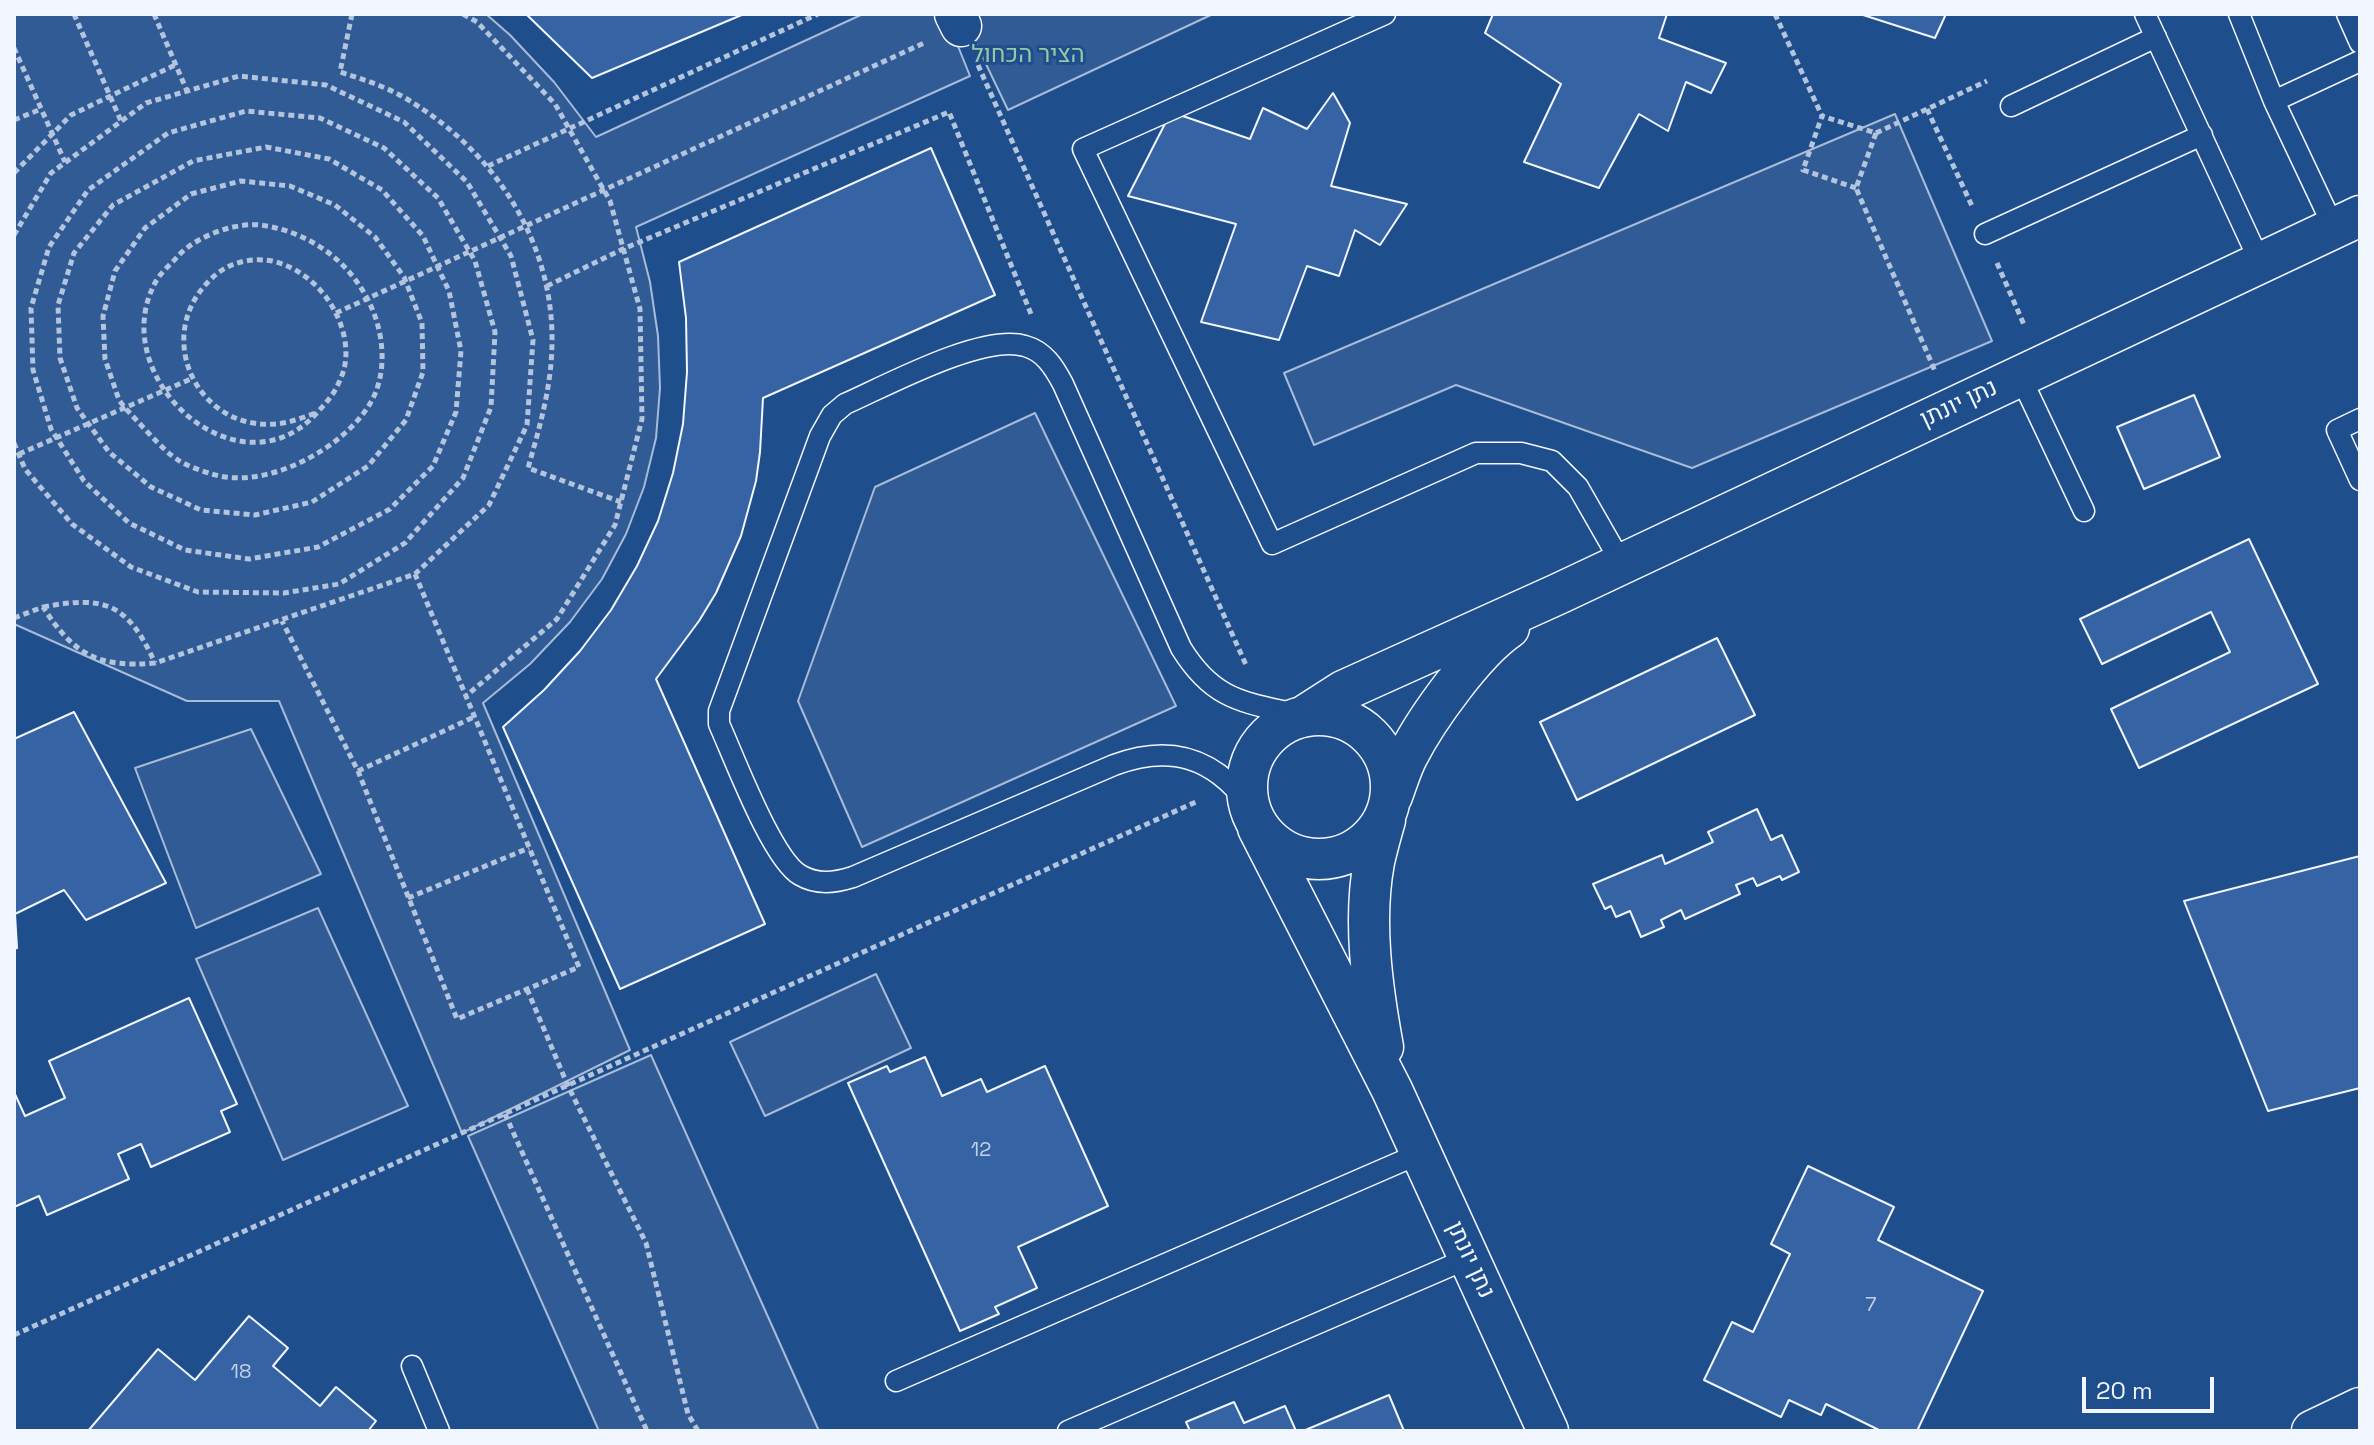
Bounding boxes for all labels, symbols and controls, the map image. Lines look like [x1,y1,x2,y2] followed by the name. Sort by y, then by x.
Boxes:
[971,41,1085,69] park label: הציר הכחול
[1916,374,2002,434] street label: נתן יונתן
[971,1139,991,1163] house number: 12
[1440,1217,1500,1303] street label: נתן יונתן
[1865,1294,1877,1318] house number: 7
[231,1361,251,1385] house number: 18
[2086,1361,2218,1411] scale bar
[2096,1375,2153,1406] text: 20 m

